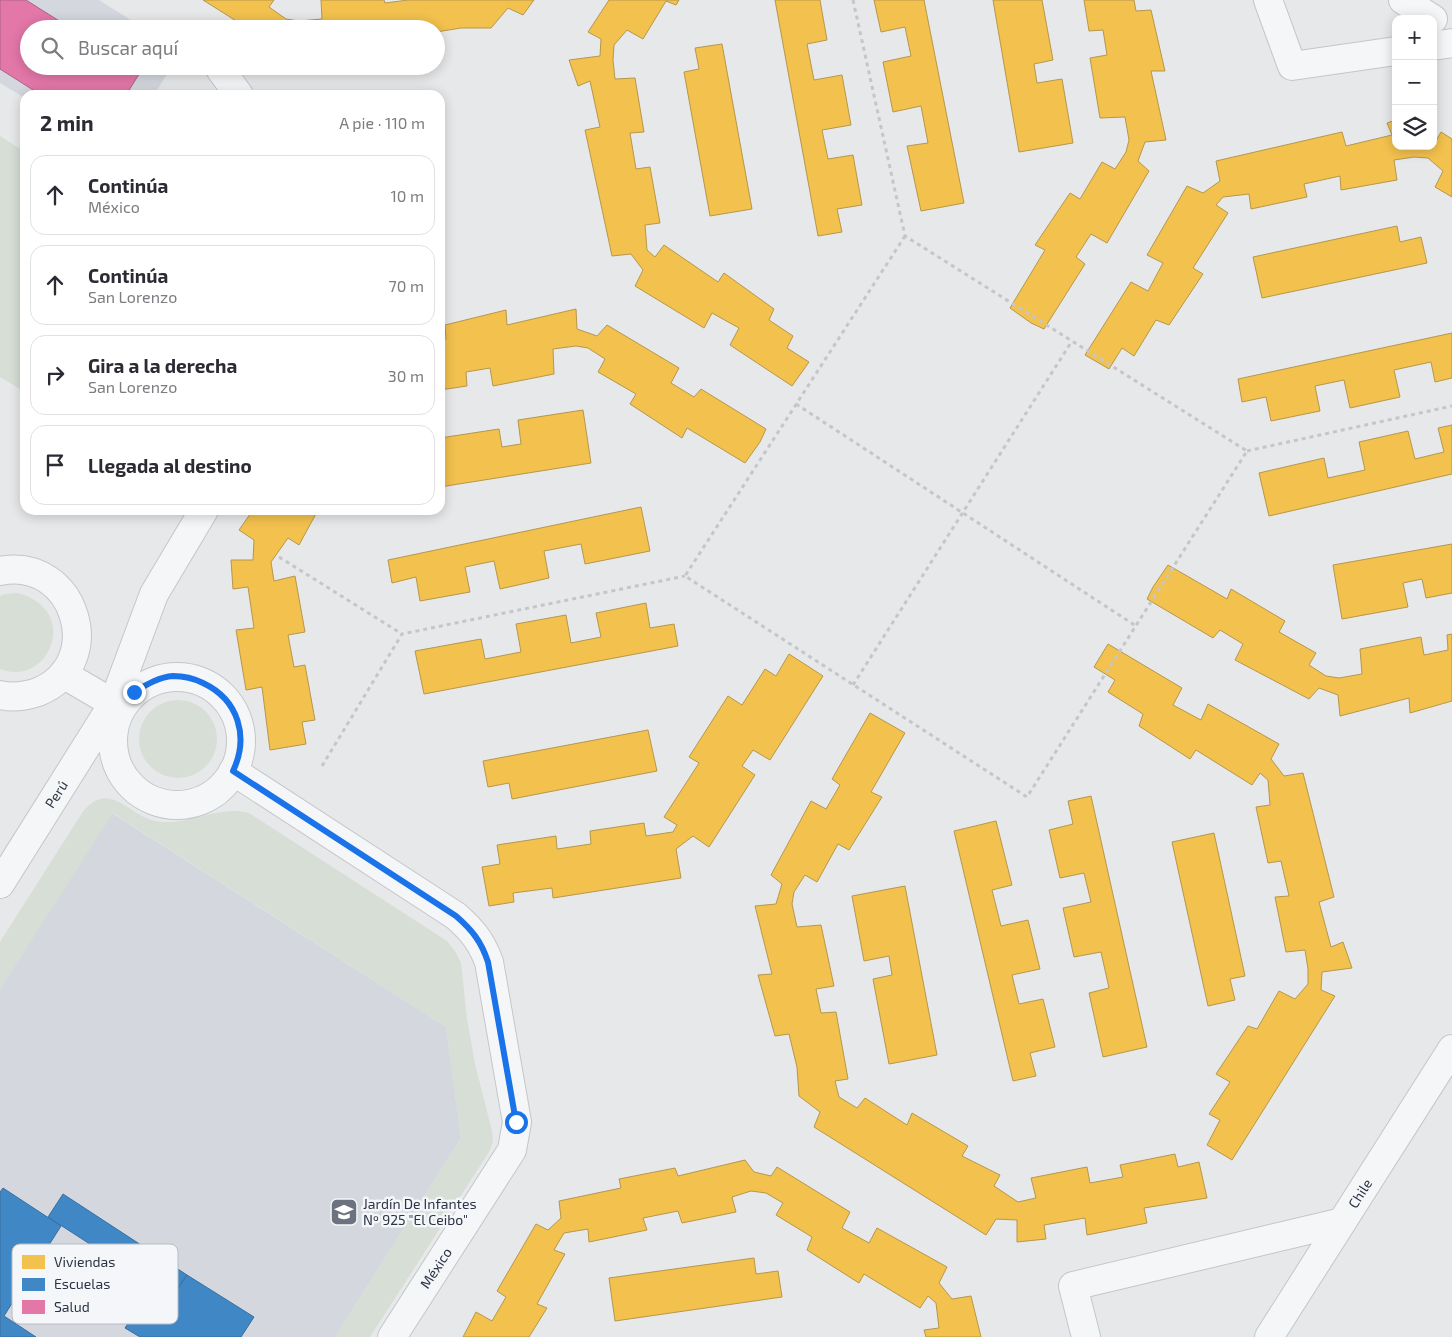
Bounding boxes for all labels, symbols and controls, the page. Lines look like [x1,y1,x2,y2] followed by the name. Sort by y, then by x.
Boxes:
[1392,15,1437,150] map controls
[1392,15,1437,60] button: +
[20,20,445,75] search box
[38,34,66,62] icon: search
[78,36,178,59] text: Buscar aquí
[1392,60,1437,105] button: −
[1392,105,1437,150] button: layers
[40,110,94,135] text: 2 min
[339,113,425,132] text: A pie · 110 m
[88,174,168,197] text: Continúa
[41,181,69,209] icon: ahead
[390,186,424,205] text: 10 m
[88,197,140,216] text: México
[88,264,168,287] text: Continúa
[41,271,69,299] icon: ahead
[389,276,424,295] text: 70 m
[88,287,177,306] text: San Lorenzo
[88,354,237,377] text: Gira a la derecha
[41,361,69,389] icon: right
[388,366,424,385] text: 30 m
[88,377,177,396] text: San Lorenzo
[41,451,69,479] icon: arrive
[88,454,252,477] text: Llegada al destino
[123,681,146,704] route end
[41,777,71,811] street label: Perú
[505,1111,528,1134] route start
[1344,1175,1375,1211] street label: Chile
[363,1195,477,1228] place label: Jardín De Infantes Nº 925 "El Ceibo"
[329,1197,359,1227] school or university icon: Jardín De Infantes Nº 925 "El Ceibo"
[12,1244,178,1324] legend
[416,1244,455,1291] street label: México
[54,1253,115,1270] text: Viviendas
[54,1275,110,1292] text: Escuelas
[54,1298,90,1315] text: Salud

